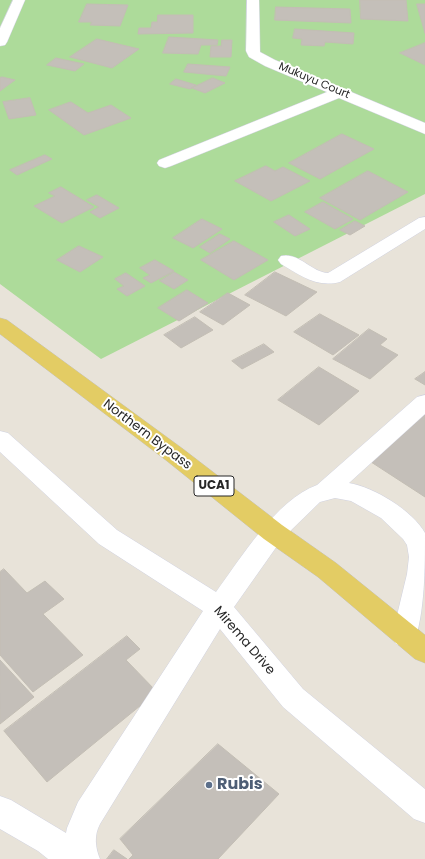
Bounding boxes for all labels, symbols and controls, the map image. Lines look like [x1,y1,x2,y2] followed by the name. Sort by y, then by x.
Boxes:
[276,60,352,102] street label: Mukuyu Court
[100,397,194,473] street label: Northern Bypass
[194,476,234,496] road number: UCA1
[210,604,278,678] street label: Mirema Drive
[217,775,263,795] place label: Rubis
[204,780,214,790] marker: Rubis

